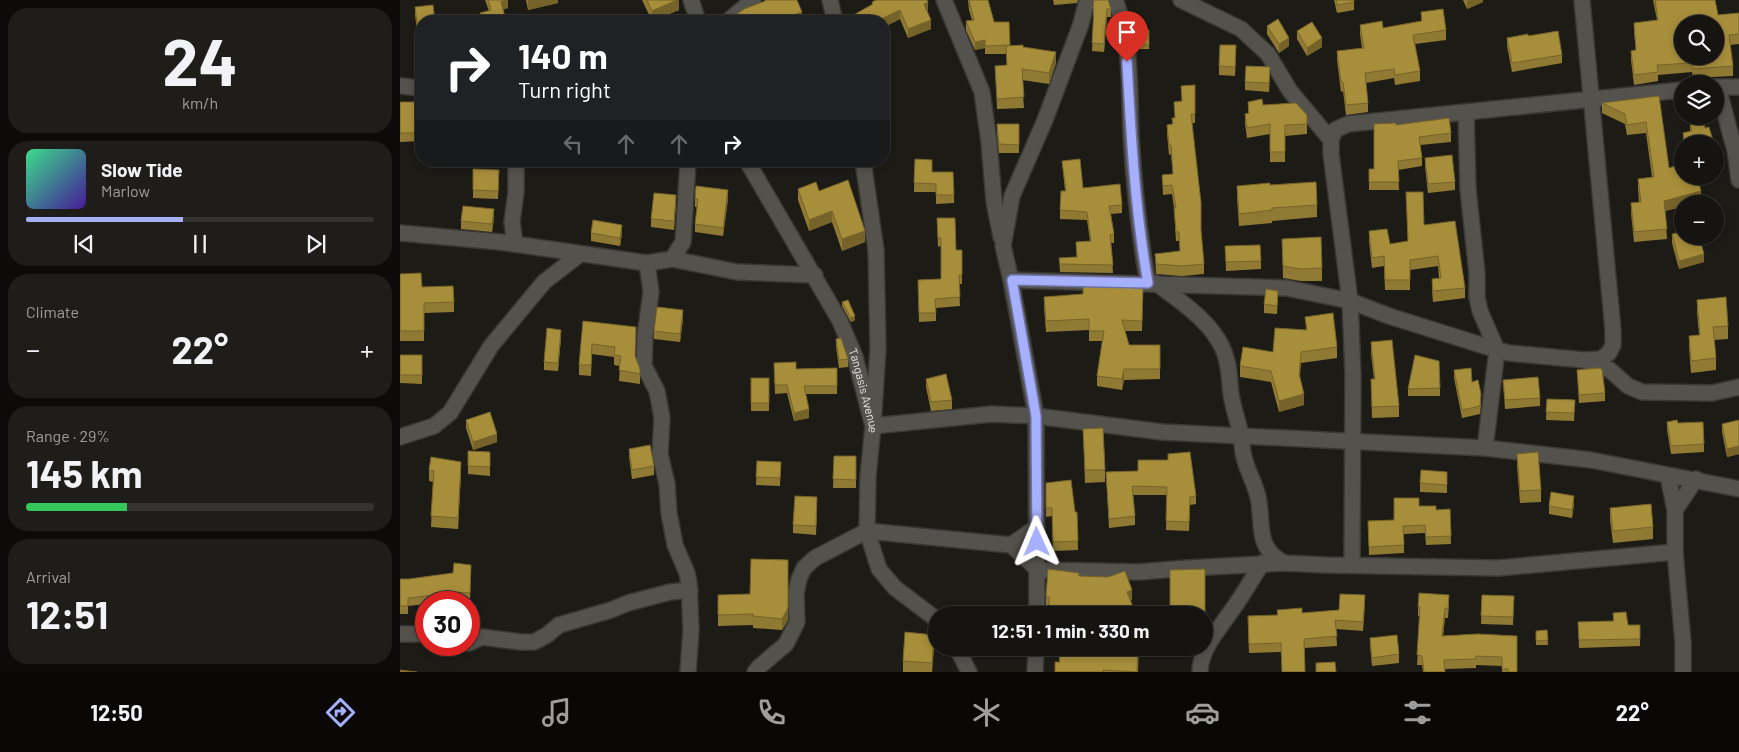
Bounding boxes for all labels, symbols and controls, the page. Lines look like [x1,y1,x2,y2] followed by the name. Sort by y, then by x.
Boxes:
[1106,11,1148,62] pin
[1674,15,1724,245] map controls
[1674,15,1724,65] button: search
[1113,18,1141,46] icon: arrive
[162,21,238,99] text: 24
[518,34,608,76] text: 140 m
[435,35,500,100] icon: right
[1674,75,1724,125] button: layers
[518,76,611,102] text: Turn right
[182,93,218,112] text: km/h
[559,130,587,158] icon: left
[612,130,640,158] icon: ahead
[665,130,693,158] icon: ahead
[718,130,746,158] icon: right
[1674,135,1724,185] button: +
[101,158,183,181] text: Slow Tide
[101,181,150,200] text: Marlow
[1674,195,1724,245] button: −
[70,230,98,258] icon: previous
[186,230,214,258] icon: pause
[302,230,330,258] icon: next
[26,302,79,321] text: Climate
[172,326,228,372] text: 22°
[26,332,40,366] text: −
[360,332,374,366] text: +
[846,346,881,434] street label: Tangasis Avenue
[26,426,110,445] text: Range · 29%
[26,450,143,496] text: 145 km
[1010,515,1062,567] position arrow
[26,567,71,586] text: Arrival
[26,591,108,637] text: 12:51
[415,591,480,656] speed limit sign: 30
[992,619,1149,642] text: 12:51 · 1 min · 330 m
[323,695,358,730] icon: directions
[539,695,574,730] icon: music
[754,695,789,730] icon: phone
[969,695,1004,730] icon: climate
[1185,695,1220,730] icon: car
[1400,695,1435,730] icon: filters
[90,699,143,725] text: 12:50
[1616,699,1649,725] text: 22°

